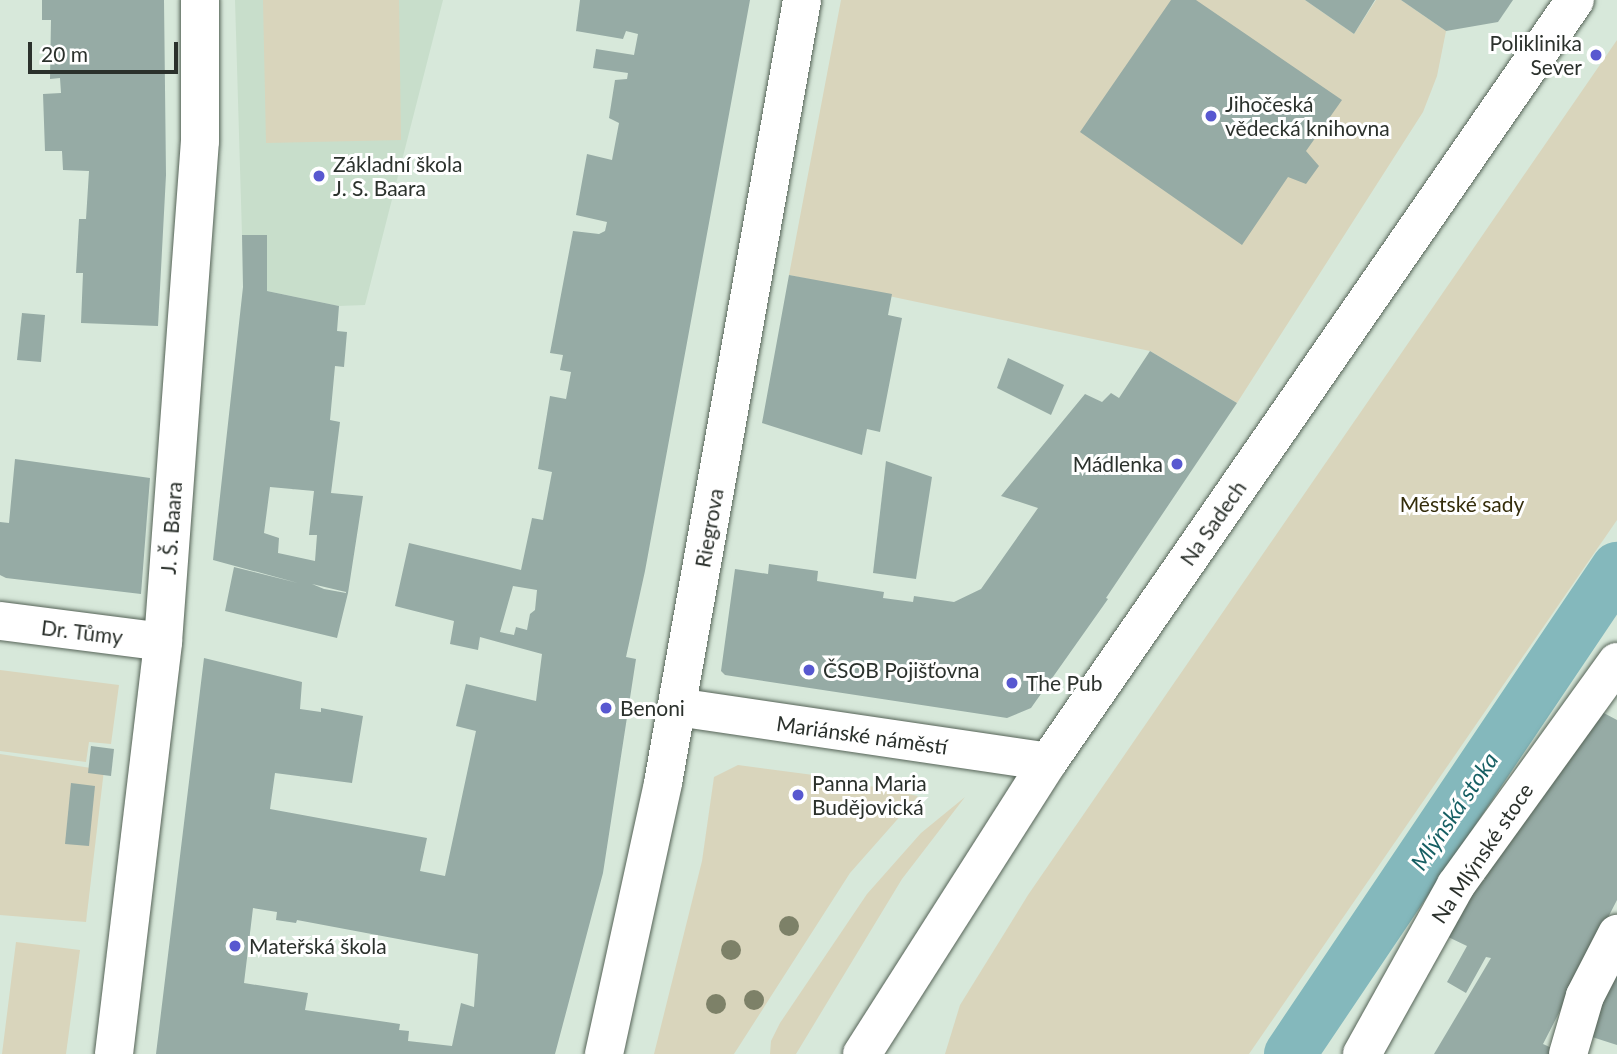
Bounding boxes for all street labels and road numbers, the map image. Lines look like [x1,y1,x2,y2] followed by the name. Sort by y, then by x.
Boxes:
[1175,476,1251,570] street label: Na Sadech
[155,481,187,575] street label: J. Š. Baara
[690,486,728,570] street label: Riegrova
[39,614,125,650] street label: Dr. Tůmy
[775,711,949,759] street label: Mariánské náměstí
[1426,778,1538,928] street label: Na Mlýnské stoce

